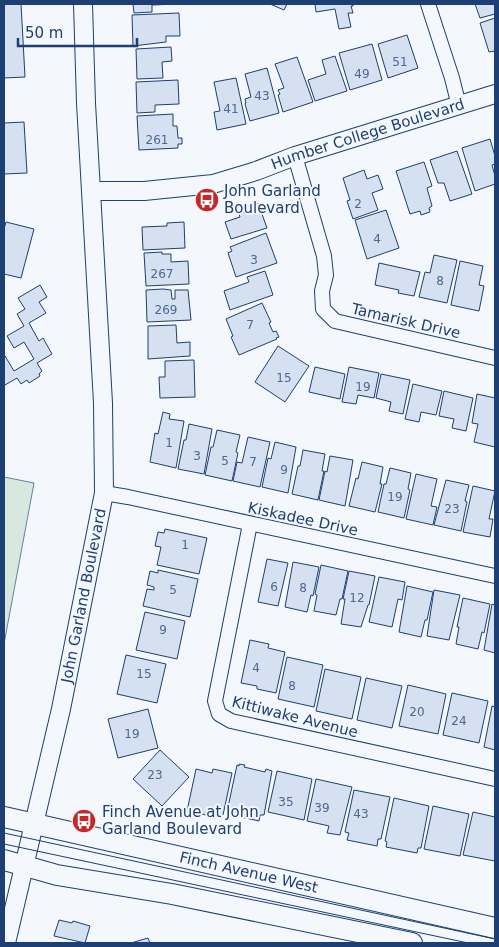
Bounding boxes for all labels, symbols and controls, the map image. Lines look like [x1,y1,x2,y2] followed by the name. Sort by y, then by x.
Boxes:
[18,15,136,47] scale bar
[25,24,63,42] text: 50 m
[392,55,408,69] house number: 51
[354,67,370,81] house number: 49
[254,89,270,103] house number: 43
[268,95,467,173] street label: Humber College Boulevard
[223,102,239,116] house number: 41
[146,133,168,147] house number: 261
[223,182,321,217] place label: John Garland Boulevard
[194,187,220,213] bus stop icon: John Garland Boulevard
[354,197,362,211] house number: 2
[373,232,381,246] house number: 4
[250,253,258,267] house number: 3
[151,267,173,281] house number: 267
[436,274,444,288] house number: 8
[349,299,462,342] street label: Tamarisk Drive
[155,303,177,317] house number: 269
[246,318,254,332] house number: 7
[276,371,292,385] house number: 15
[355,380,371,394] house number: 19
[165,436,173,450] house number: 1
[193,449,201,463] house number: 3
[221,454,229,468] house number: 5
[249,455,257,469] house number: 7
[280,463,288,477] house number: 9
[387,490,403,504] house number: 19
[246,499,360,539] street label: Kiskadee Drive
[444,502,460,516] house number: 23
[57,507,110,685] street label: John Garland Boulevard
[181,538,189,552] house number: 1
[270,580,278,594] house number: 6
[299,581,307,595] house number: 8
[169,583,177,597] house number: 5
[349,591,365,605] house number: 12
[159,623,167,637] house number: 9
[252,661,260,675] house number: 4
[136,667,152,681] house number: 15
[288,679,296,693] house number: 8
[230,693,360,741] street label: Kittiwake Avenue
[409,705,425,719] house number: 20
[451,714,467,728] house number: 24
[124,727,140,741] house number: 19
[147,768,163,782] house number: 23
[278,795,294,809] house number: 35
[314,801,330,815] house number: 39
[102,803,259,838] place label: Finch Avenue at John Garland Boulevard
[353,807,369,821] house number: 43
[71,808,97,834] bus stop icon: Finch Avenue at John Garland Boulevard
[178,848,320,897] street label: Finch Avenue West

